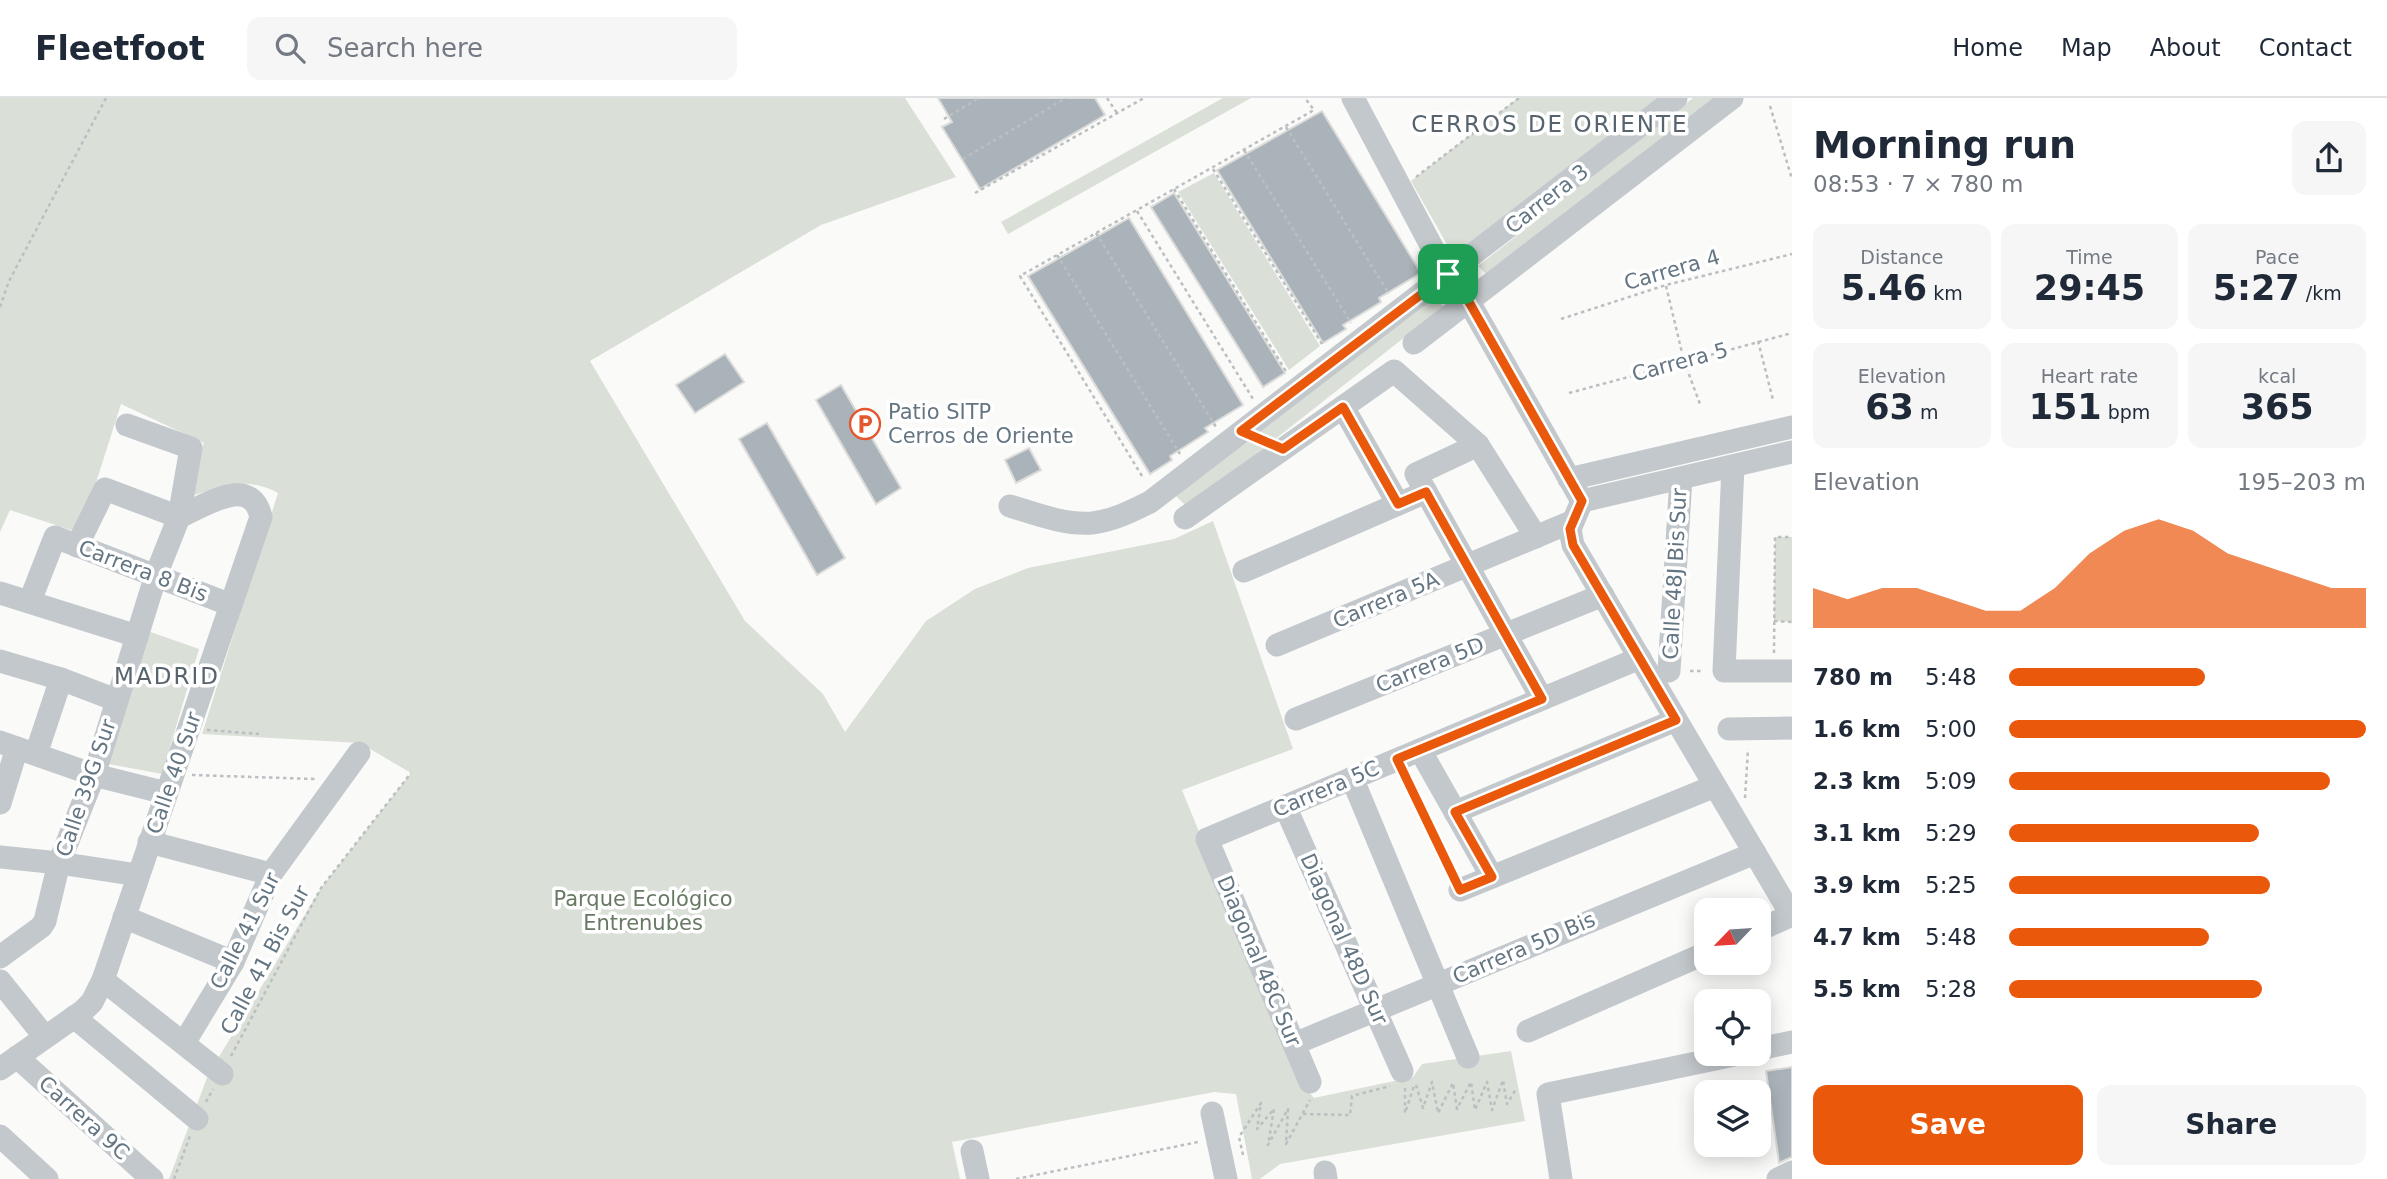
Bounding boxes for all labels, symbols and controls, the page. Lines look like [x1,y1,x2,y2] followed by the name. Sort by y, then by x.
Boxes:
[247,17,737,80] search box
[35,29,205,68] text: Fleetfoot
[271,29,309,67] icon: search
[327,33,483,63] text: Search here
[1952,34,2023,62] text: Home
[2061,34,2112,62] text: Map
[2150,34,2221,62] text: About
[2259,34,2352,62] text: Contact
[1411,111,1689,137] district label: CERROS DE ORIENTE
[2292,121,2366,195] button: share
[1813,123,2076,167] text: Morning run
[1501,159,1593,239] street label: Carrera 3
[1813,171,2023,197] text: 08:53 · 7 × 780 m
[1418,244,1478,304] pin
[1621,245,1723,295] street label: Carrera 4
[1860,246,1943,268] text: Distance
[2066,246,2113,268] text: Time
[2255,246,2299,268] text: Pace
[1429,255,1467,293] icon: arrive
[1841,268,1927,308] text: 5.46
[2034,268,2145,308] text: 29:45
[2213,268,2300,308] text: 5:27
[1927,282,1963,304] text: km
[2300,282,2342,304] text: /km
[1629,338,1731,386] street label: Carrera 5
[1858,365,1946,387] text: Elevation
[2041,365,2138,387] text: Heart rate
[2258,365,2296,387] text: kcal
[1865,387,1914,427] text: 63
[2029,387,2102,427] text: 151
[2241,387,2314,427] text: 365
[888,400,1074,448] place label: Patio SITP Cerros de Oriente
[1914,401,1938,423] text: m
[2102,401,2150,423] text: bpm
[848,407,882,441] parking icon: Patio SITP Cerros de Oriente
[1813,469,1920,495] text: Elevation
[2237,469,2366,495] text: 195–203 m
[1659,487,1691,660] street label: Calle 48J Bis Sur
[75,535,211,607] street label: Carrera 8 Bis
[1329,567,1443,633] street label: Carrera 5A
[1372,632,1488,698] street label: Carrera 5D
[114,663,220,689] district label: MADRID
[1813,664,1893,690] text: 780 m
[1925,664,1977,690] text: 5:48
[142,708,206,837] street label: Calle 40 Sur
[51,716,121,860] street label: Calle 39G Sur
[1813,716,1901,742] text: 1.6 km
[1925,716,1977,742] text: 5:00
[1269,756,1383,822] street label: Carrera 5C
[1813,768,1901,794] text: 2.3 km
[1925,768,1977,794] text: 5:09
[1813,820,1901,846] text: 3.1 km
[1925,820,1977,846] text: 5:29
[1295,850,1393,1029] street label: Diagonal 48D Sur
[205,868,285,993] street label: Calle 41 Sur
[1212,872,1306,1050] street label: Diagonal 48C Sur
[1813,872,1901,898] text: 3.9 km
[1925,872,1977,898] text: 5:25
[216,881,315,1039] street label: Calle 41 Bis Sur
[554,887,733,935] park label: Parque Ecológico Entrenubes
[1694,898,1771,975] north arrow
[1694,898,1771,1157] map controls
[1449,907,1599,989] street label: Carrera 5D Bis
[1813,924,1901,950] text: 4.7 km
[1925,924,1977,950] text: 5:48
[1813,976,1901,1002] text: 5.5 km
[1925,976,1977,1002] text: 5:28
[1694,989,1771,1066] button: locate
[34,1071,134,1165] street label: Carrera 9C
[1694,1080,1771,1157] button: layers
[1813,1085,2083,1165] button: Save
[2097,1085,2366,1165] button: Share

